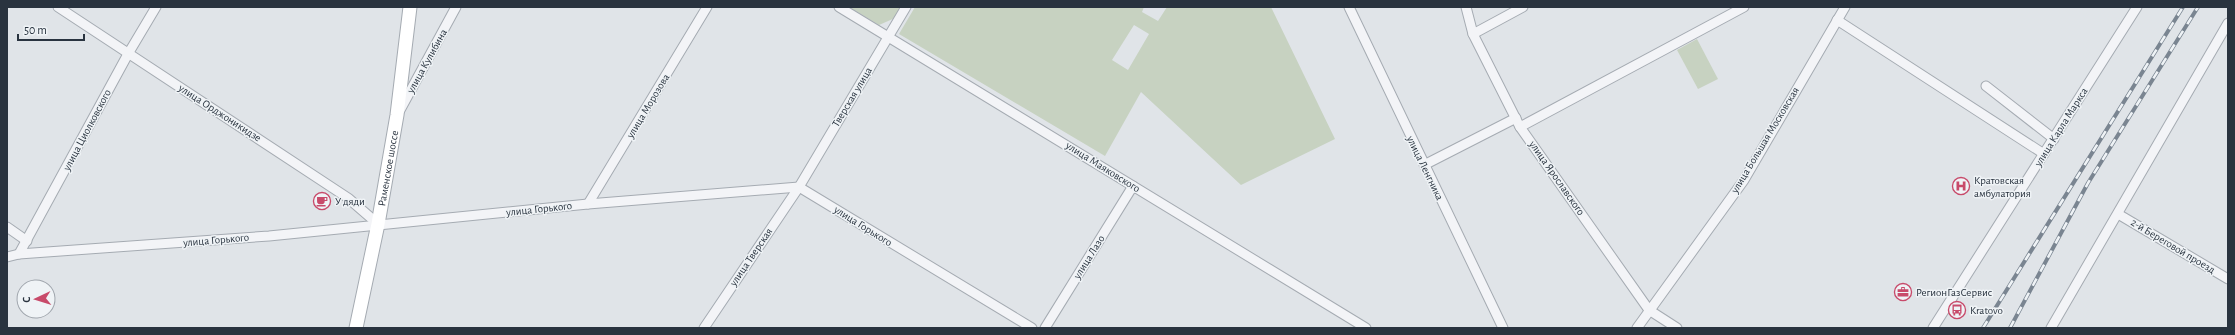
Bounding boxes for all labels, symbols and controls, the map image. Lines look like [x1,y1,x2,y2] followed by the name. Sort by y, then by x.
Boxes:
[18,16,84,42] scale bar
[24,24,47,36] text: 50 m
[404,27,449,96] street label: улица Кулибина
[830,65,874,129] street label: Тверская улица
[624,72,671,141] street label: улица Морозова
[176,82,263,144] street label: улица Орджоникидзе
[1728,85,1801,196] street label: улица Большая Московская
[2032,86,2090,169] street label: улица Карла Маркса
[61,88,113,173] street label: улица Циолковского
[376,129,400,207] street label: Раменское шоссе
[1404,133,1445,202] street label: улица Ленгника
[1527,138,1587,217] street label: улица Ярославского
[1063,139,1142,194] street label: улица Маяковского
[1974,175,2031,199] place label: Кратовская амбулатория
[1951,176,1971,196] hospital icon: Кратовская амбулатория
[312,191,332,211] cafe icon: У дяди
[335,196,365,207] place label: У дяди
[505,200,572,218] street label: улица Горького
[831,203,894,248] street label: улица Горького
[2129,216,2218,276] street label: 2-й Береговой проезд
[727,226,774,289] street label: улица Тверская
[182,232,249,248] street label: улица Горького
[1071,233,1107,282] street label: улица Лазо
[16,279,56,319] north arrow
[1893,282,1913,302] office icon: РегионГазСервис
[1916,287,1992,298] place label: РегионГазСервис
[21,296,32,303] text: С
[1947,300,1967,320] bus stop icon: Kratovo
[1970,305,2003,316] place label: Kratovo

